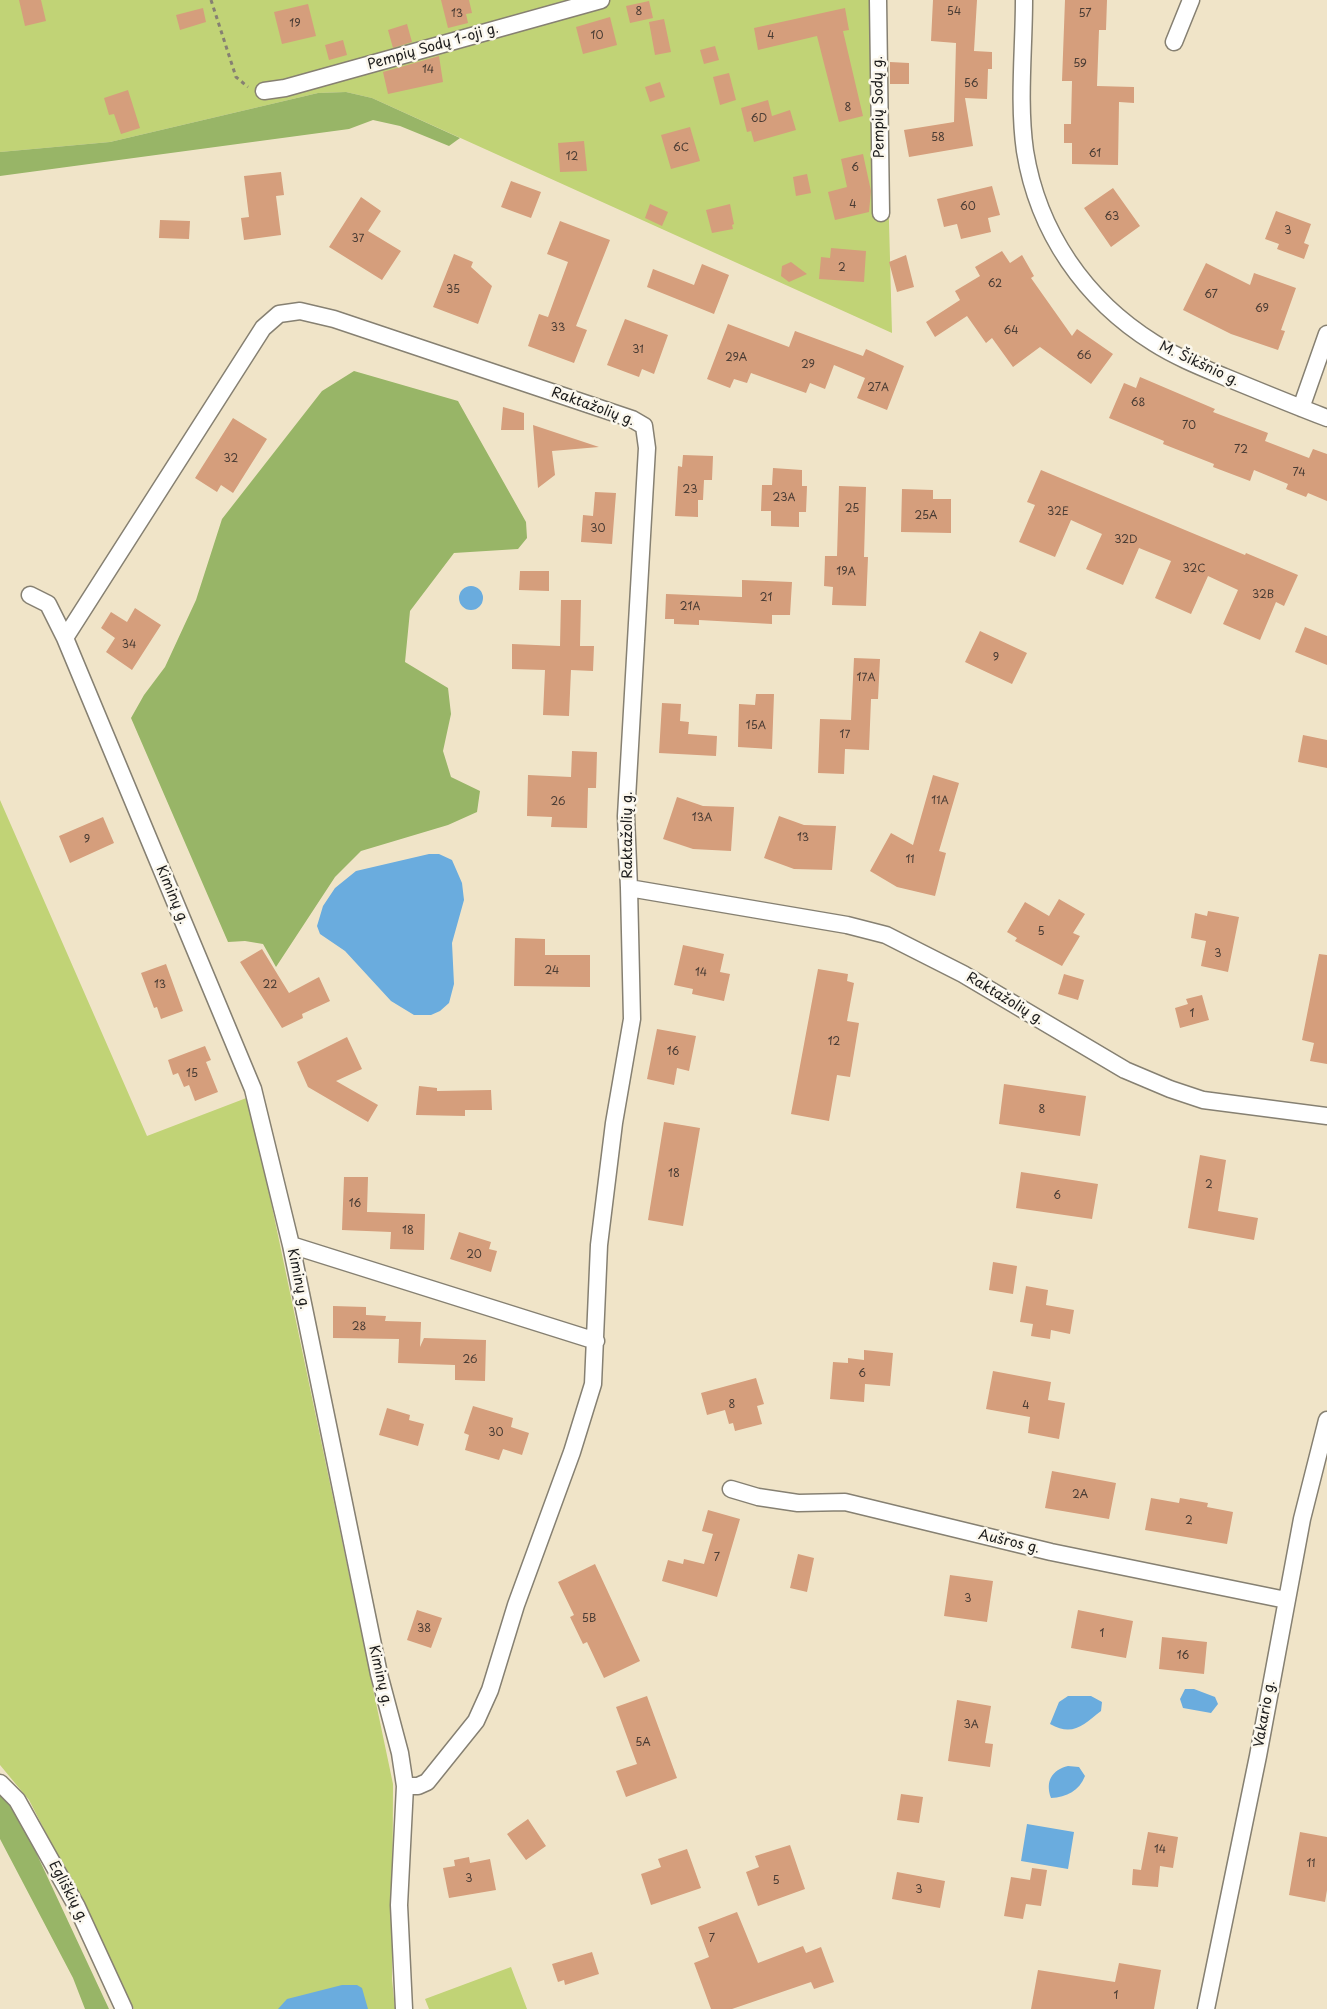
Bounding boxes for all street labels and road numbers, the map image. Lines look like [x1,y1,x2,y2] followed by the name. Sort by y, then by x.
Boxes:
[366,20,500,74] street label: Pempių Sodų 1-oji g.
[870,56,888,158] street label: Pempių Sodų g.
[1156,338,1242,390] street label: M. Šikšnio g.
[549,384,637,430] street label: Raktažolių g.
[620,791,636,879] street label: Raktažolių g.
[152,863,192,927] street label: Kiminų g.
[963,969,1047,1029] street label: Raktažolių g.
[283,1247,313,1311] street label: Kiminų g.
[977,1527,1041,1557] street label: Aušros g.
[365,1644,395,1708] street label: Kiminų g.
[1251,1679,1279,1749] street label: Vakario g.
[45,1858,91,1926] street label: Egliškių g.

